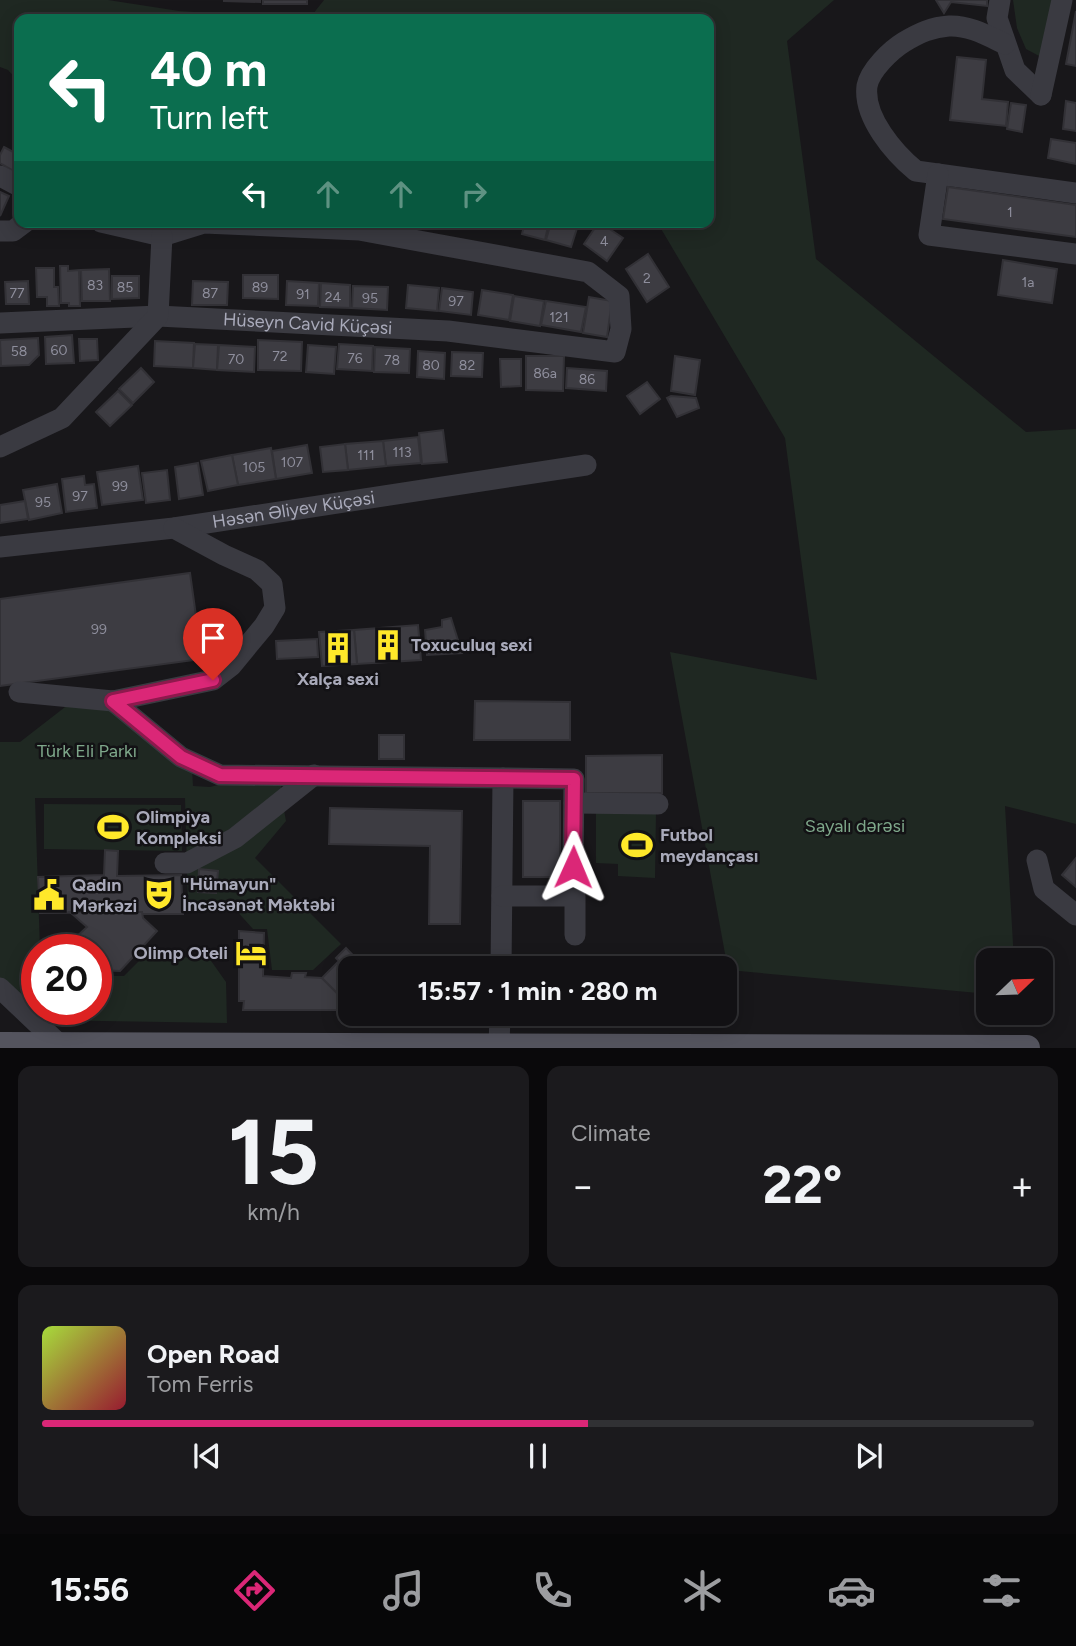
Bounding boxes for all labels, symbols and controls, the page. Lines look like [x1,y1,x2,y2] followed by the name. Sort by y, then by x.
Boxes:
[150,39,267,98] text: 40 m
[35,42,126,133] icon: left
[150,99,269,137] text: Turn left
[236,175,274,213] icon: left
[309,175,347,213] icon: ahead
[382,175,420,213] icon: ahead
[455,175,493,213] icon: right
[1007,204,1013,221] house number: 1
[600,233,609,250] house number: 4
[643,270,651,287] house number: 2
[1022,274,1034,291] house number: 1a
[87,277,103,294] house number: 83
[117,279,133,296] house number: 85
[252,279,268,296] house number: 89
[9,285,25,302] house number: 77
[202,285,219,302] house number: 87
[296,286,310,303] house number: 91
[325,289,342,306] house number: 24
[362,290,378,307] house number: 95
[448,293,464,310] house number: 97
[222,308,393,339] street label: Hüseyn Cavid Küçəsi
[549,309,569,326] house number: 121
[51,342,67,359] house number: 60
[11,343,27,360] house number: 58
[272,348,288,365] house number: 72
[347,350,363,367] house number: 76
[228,351,244,368] house number: 70
[384,352,400,369] house number: 78
[422,357,440,374] house number: 80
[459,357,475,374] house number: 82
[533,365,557,382] house number: 86a
[579,371,595,388] house number: 86
[392,444,412,461] house number: 113
[357,447,375,464] house number: 111
[281,454,304,471] house number: 107
[243,459,265,476] house number: 105
[112,478,128,495] house number: 99
[211,486,376,533] street label: Həsən Əliyev Küçəsi
[72,488,88,505] house number: 97
[35,494,51,511] house number: 95
[183,608,243,680] pin
[194,619,232,657] icon: arrive
[91,621,107,638] house number: 99
[371,628,405,662] building icon: Toxuculuq sexi
[321,631,355,665] building icon: Xalça sexi
[411,634,532,656] place label: Toxuculuq sexi
[297,668,379,690] place label: Xalça sexi
[37,740,137,762] park label: Türk Eli Parkı
[136,806,222,849] place label: Olimpiya Kompleksi
[96,810,130,844] sports icon: Olimpiya Kompleksi
[805,815,905,837] park label: Sayalı dərəsi
[660,824,758,867] place label: Futbol meydançası
[620,828,654,862] sports icon: Futbol meydançası
[536,830,610,904] position arrow
[182,873,335,916] place label: "Hümayun" İncəsənət Məktəbi
[72,874,137,917] place label: Qadın Mərkəzi
[142,877,176,911] theatre icon: "Hümayun" İncəsənət Məktəbi
[32,878,66,912] public building icon: Qadın Mərkəzi
[21,934,112,1025] speed limit sign: 20
[234,936,268,970] hotel icon: Olimp Oteli
[134,942,228,964] place label: Olimp Oteli
[976,948,1054,1026] north arrow
[976,948,1053,1025] map controls
[418,975,657,1007] text: 15:57 · 1 min · 280 m
[228,1098,319,1207] text: 15
[571,1119,650,1147] text: Climate
[763,1154,842,1216] text: 22°
[571,1163,595,1209] text: −
[1010,1163,1034,1209] text: +
[247,1198,300,1226] text: km/h
[147,1338,280,1370] text: Open Road
[147,1370,253,1398] text: Tom Ferris
[188,1437,226,1475] icon: previous
[519,1437,557,1475] icon: pause
[850,1437,888,1475] icon: next
[230,1566,279,1615] icon: directions
[379,1566,428,1615] icon: music
[528,1566,577,1615] icon: phone
[678,1566,727,1615] icon: climate
[827,1566,876,1615] icon: car
[977,1566,1026,1615] icon: filters
[50,1571,129,1609] text: 15:56

